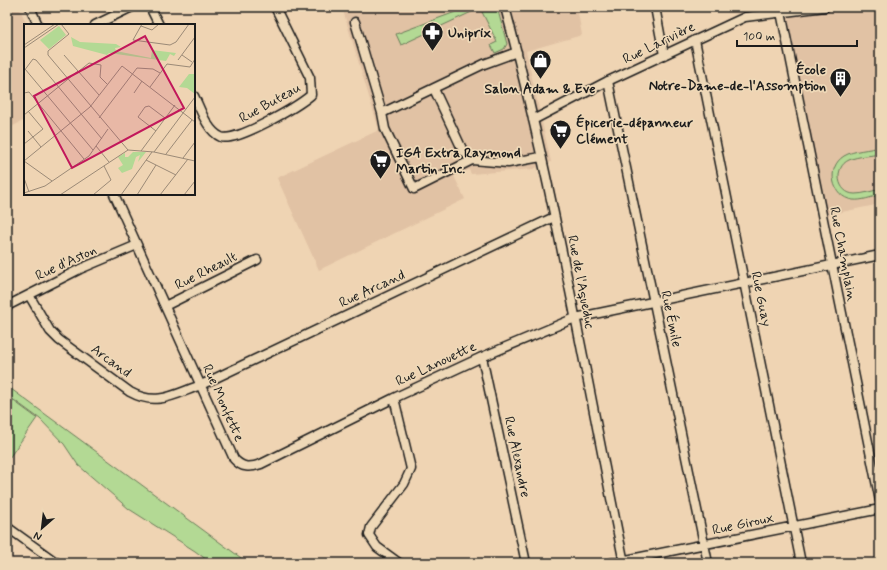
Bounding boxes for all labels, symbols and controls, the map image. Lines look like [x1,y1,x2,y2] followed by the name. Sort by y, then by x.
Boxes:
[620,18,698,68] street label: Rue Larivière
[420,20,446,53] pharmacy icon: Uniprix
[737,22,857,48] scale bar
[24,24,195,195] inset map
[448,24,492,42] place label: Uniprix
[743,29,775,45] text: 100 m
[527,48,553,81] shop icon: Salon Adam & Eve
[649,61,826,95] place label: École Notre-Dame-de-l'Assomption
[828,65,854,98] building icon: École Notre-Dame-de-l'Assomption
[236,79,304,127] street label: Rue Buteau
[485,80,595,98] place label: Salon Adam & Eve
[576,114,693,148] place label: Épicerie-dépanneur Clément
[547,118,573,151] supermarket icon: Épicerie-dépanneur Clément
[396,144,521,178] place label: IGA Extra Raymond Martin Inc.
[367,148,393,181] supermarket icon: IGA Extra Raymond Martin Inc.
[825,205,861,303] street label: Rue Champlain
[563,234,599,331] street label: Rue de l'Aqueduc
[33,241,99,285] street label: Rue d'Aston
[172,248,240,294] street label: Rue Rheault
[336,266,408,312] street label: Rue Arcand
[746,270,776,328] street label: Rue Guay
[656,289,686,349] street label: Rue Émile
[393,337,479,391] street label: Rue Lanouette
[87,340,135,382] street label: Arcand
[198,361,248,445] street label: Rue Monfette
[500,415,534,499] street label: Rue Alexandre
[22,508,62,548] north arrow
[711,509,775,539] street label: Rue Giroux
[31,528,44,544] text: N

